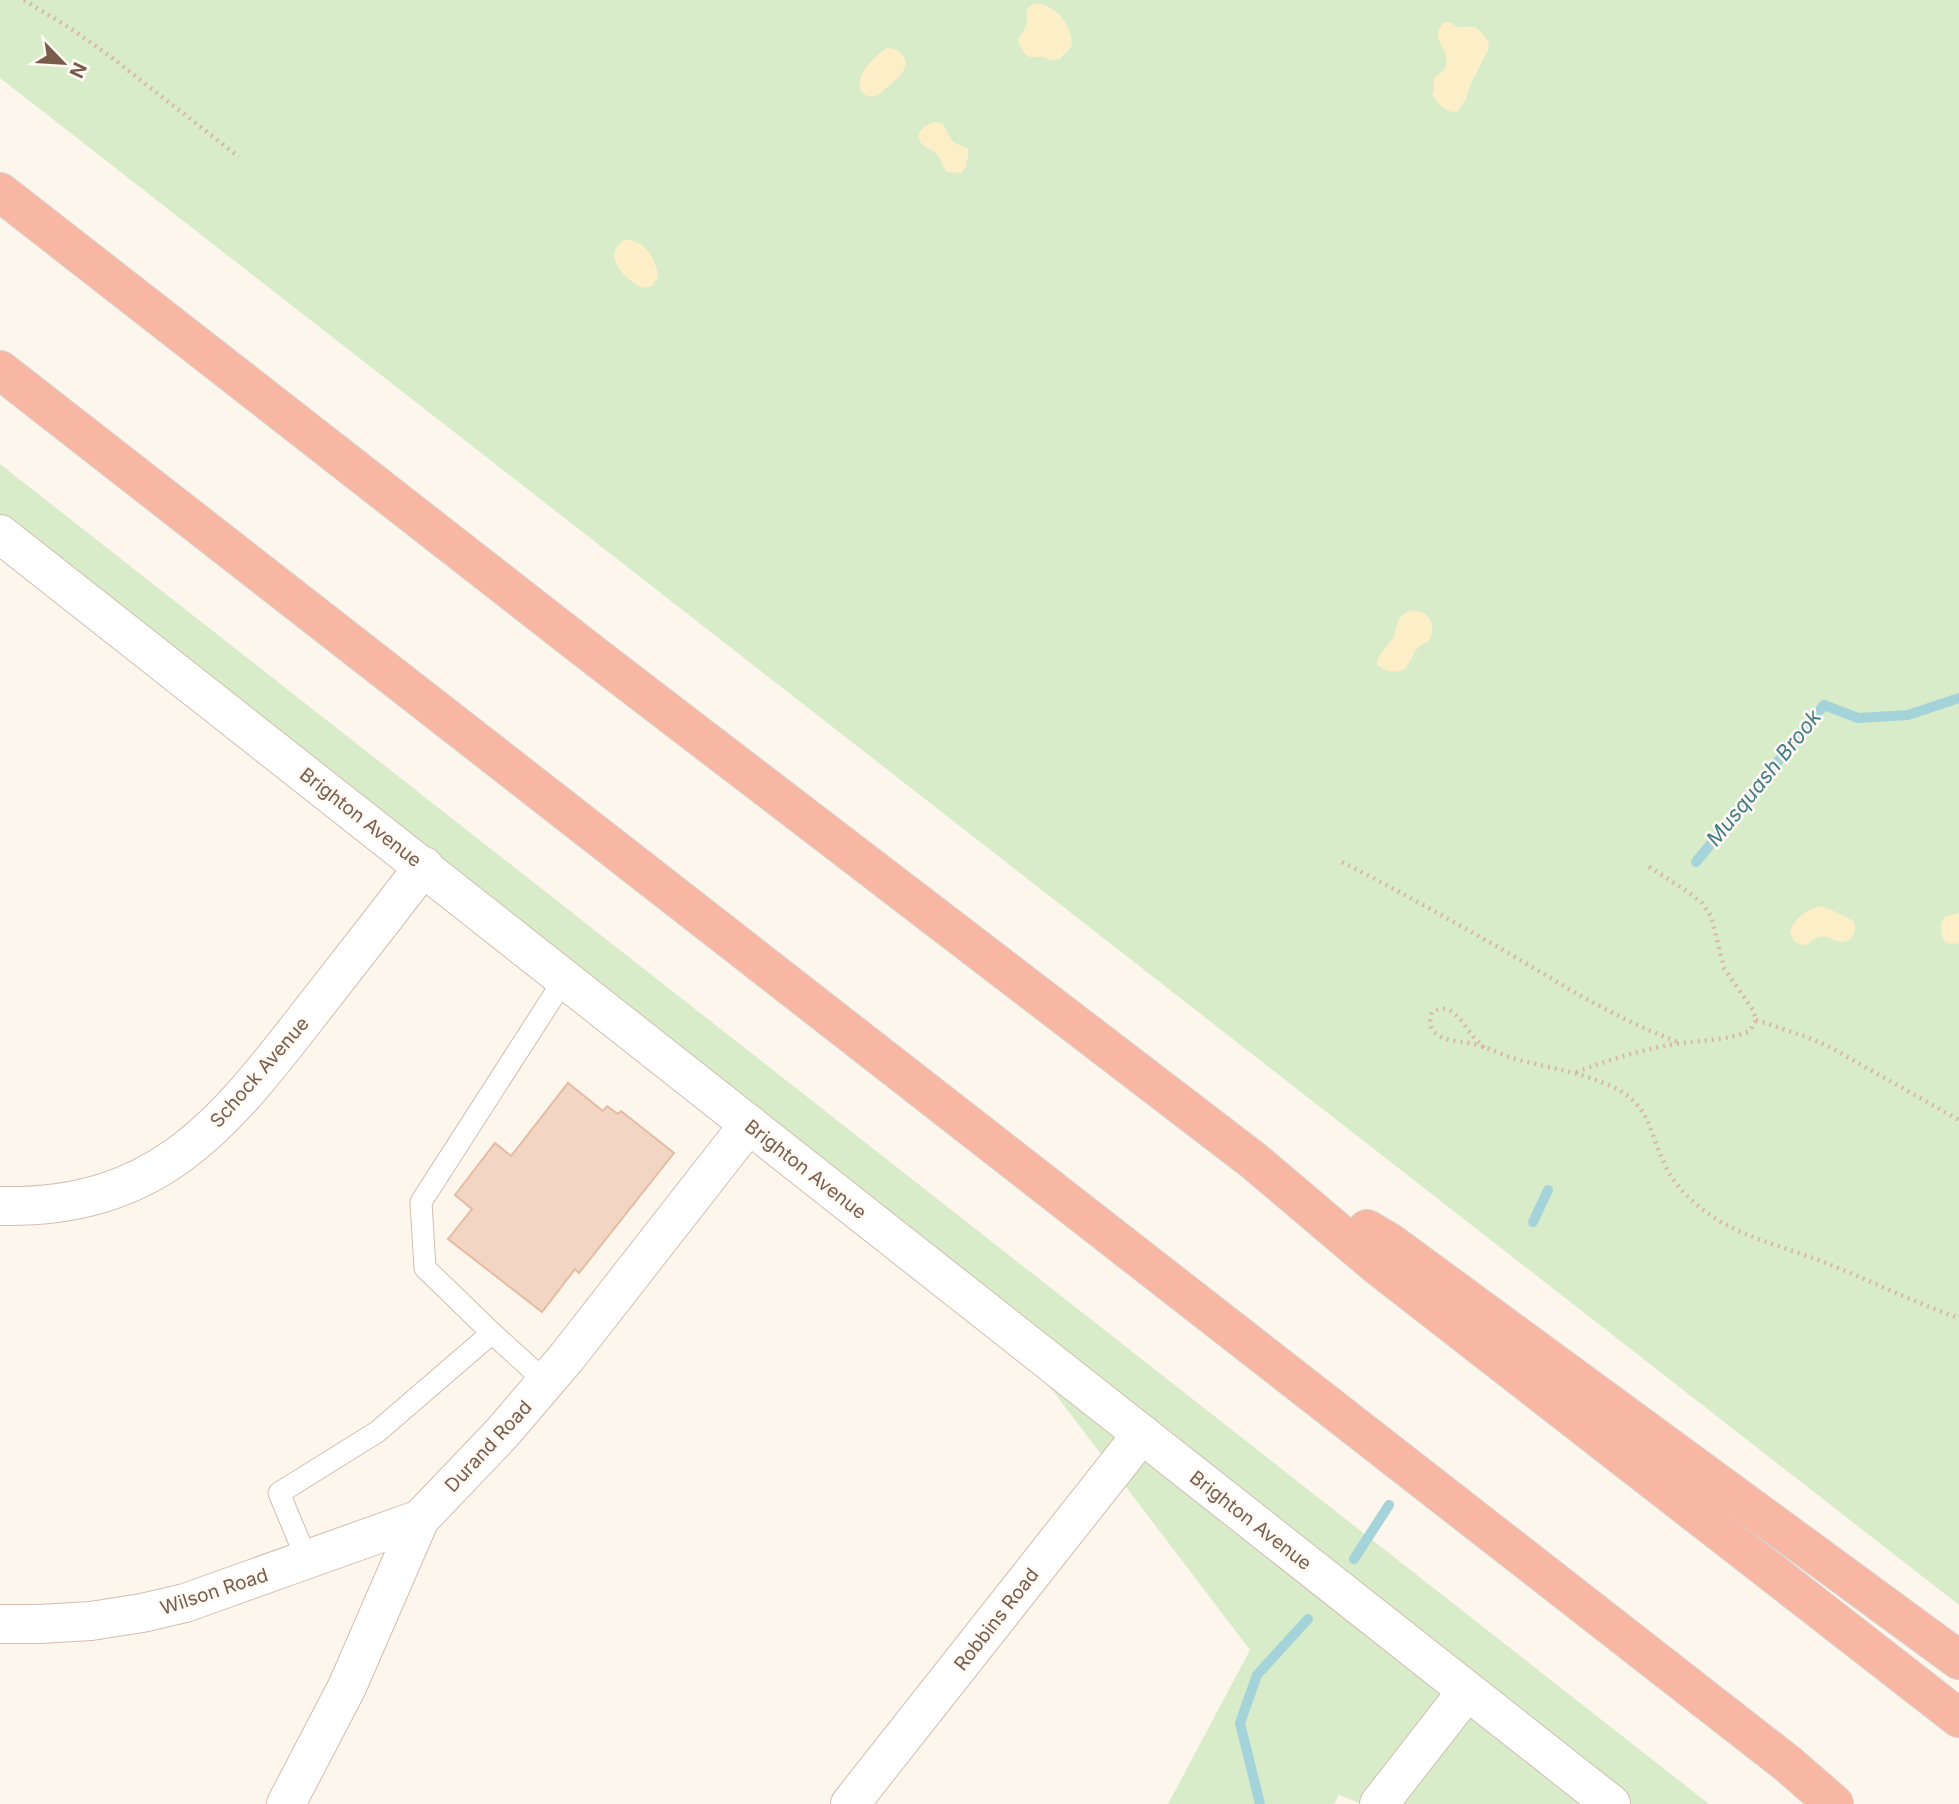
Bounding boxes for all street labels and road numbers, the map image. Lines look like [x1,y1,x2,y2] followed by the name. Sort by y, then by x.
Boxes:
[295,763,426,872] street label: Brighton Avenue
[205,1012,314,1132] street label: Schock Avenue
[740,1115,871,1224] street label: Brighton Avenue
[440,1396,537,1497] street label: Durand Road
[1185,1466,1316,1575] street label: Brighton Avenue
[157,1563,271,1620] street label: Wilson Road
[949,1564,1044,1675] street label: Robbins Road

